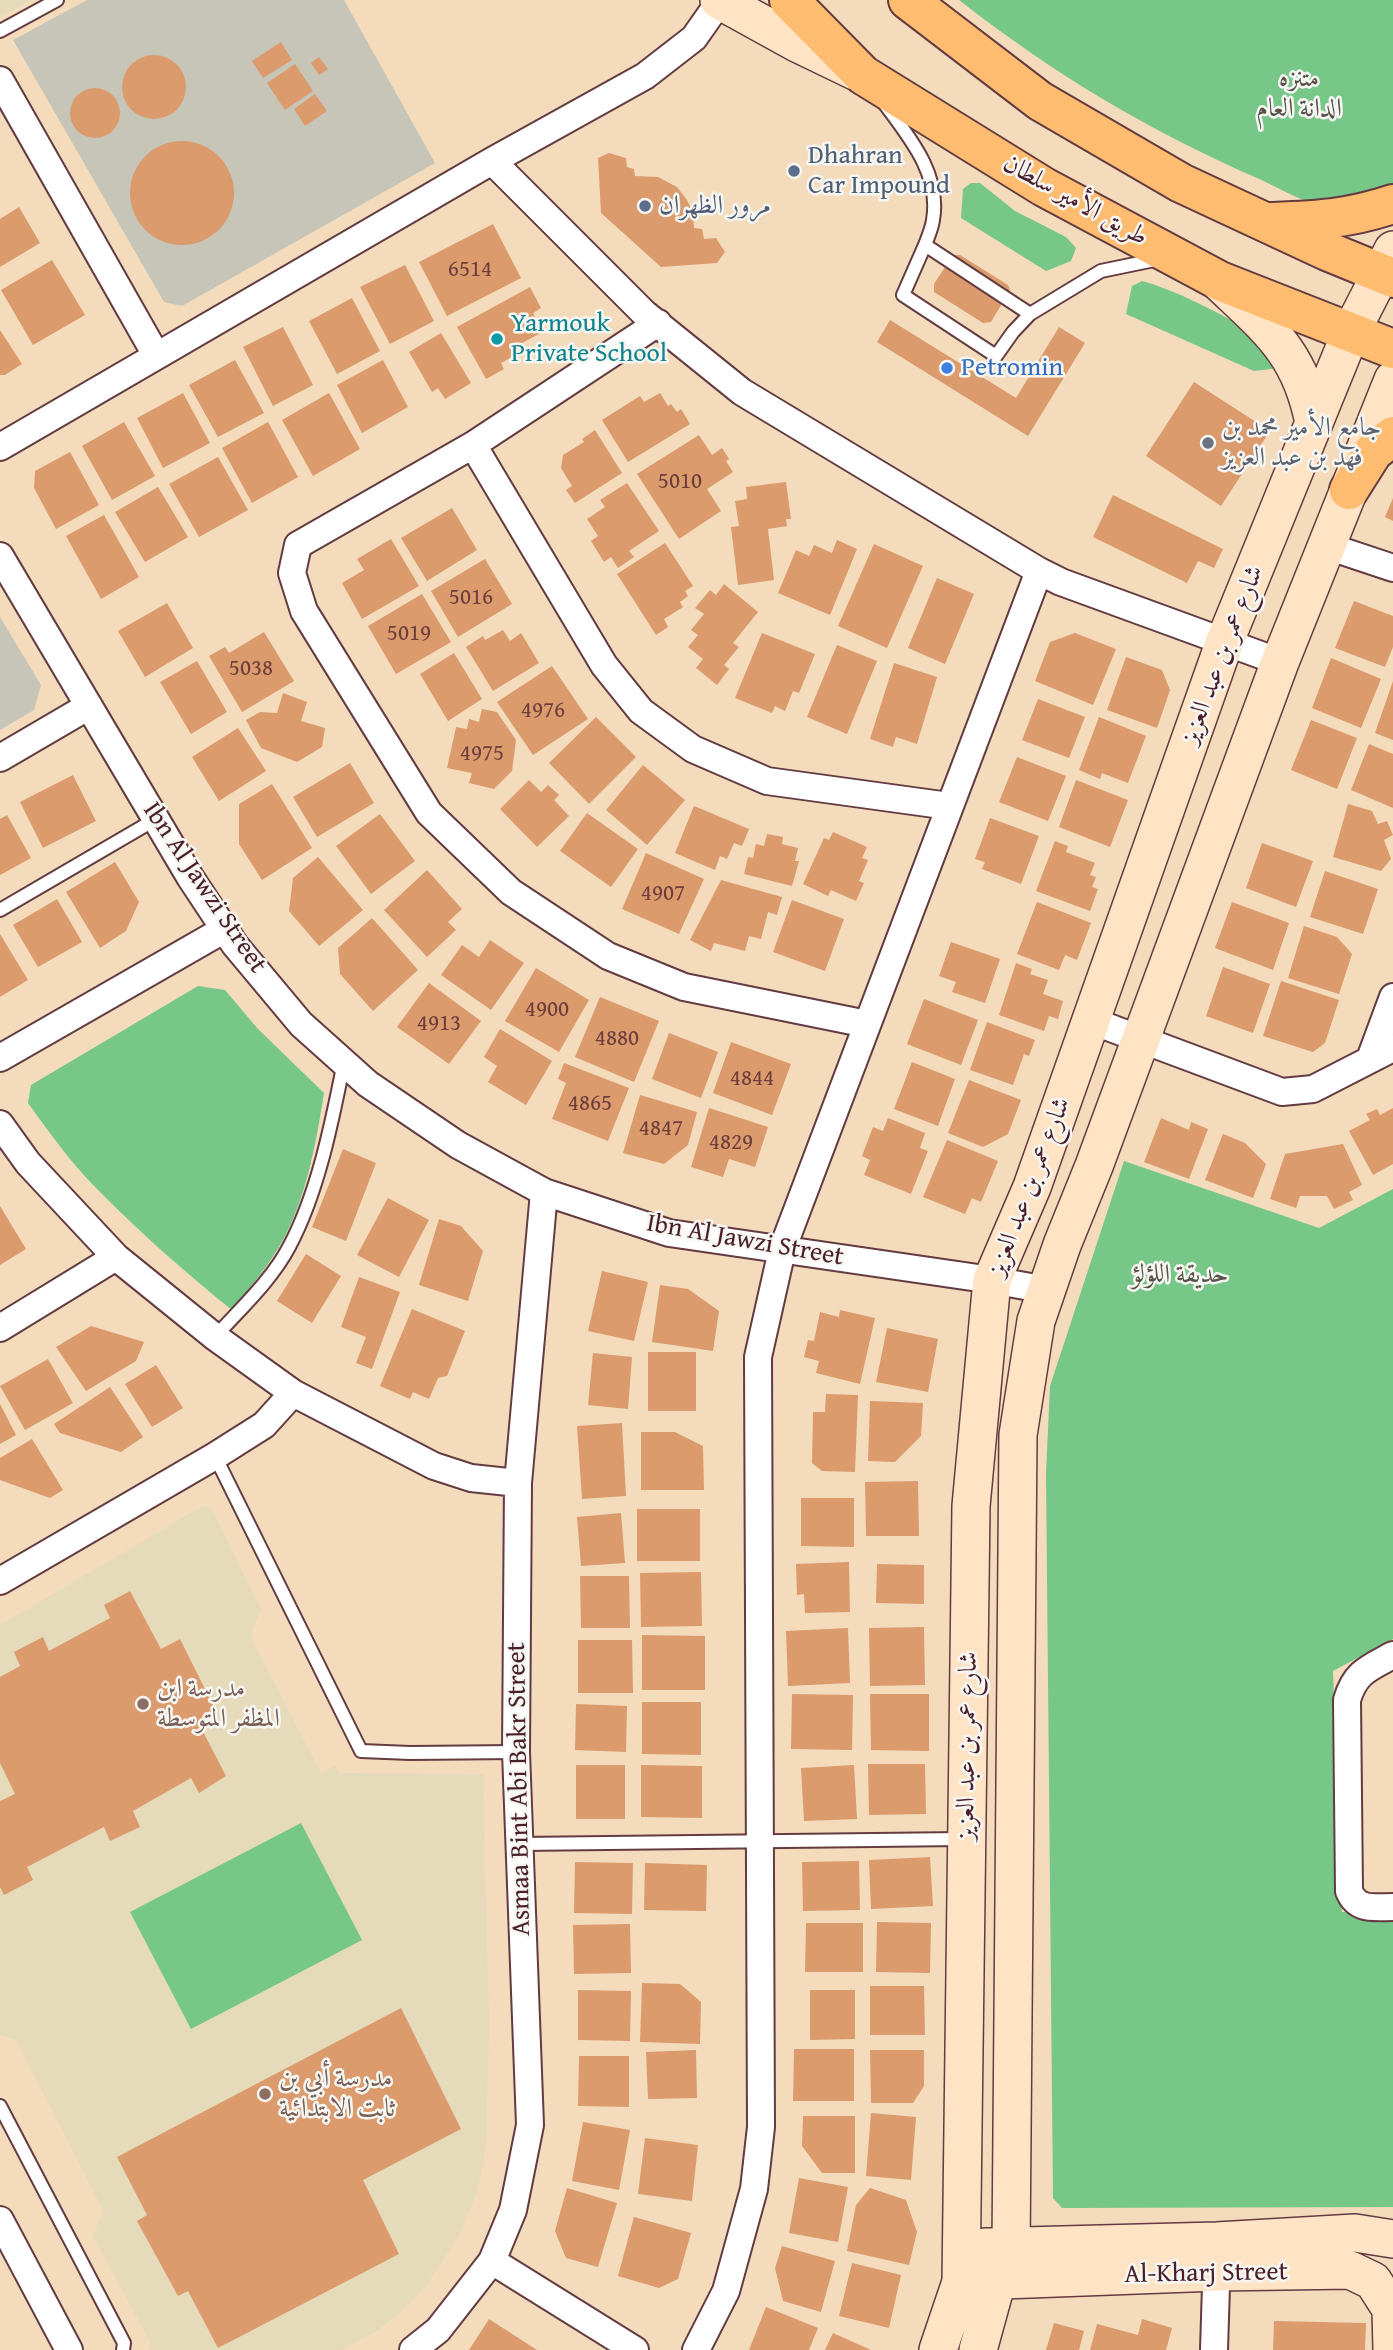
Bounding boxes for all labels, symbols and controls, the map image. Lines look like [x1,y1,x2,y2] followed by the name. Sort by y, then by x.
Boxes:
[1256,63,1342,124] park label: متنزه الدانة العام
[808,140,950,202] place label: Dhahran Car Impound
[997,148,1153,254] street label: طريق الأمير سلطان
[786,163,802,179] marker: Dhahran Car Impound
[659,190,771,222] place label: مرور الظهران
[637,198,653,214] marker: مرور الظهران
[448,256,492,284] house number: 6514
[511,308,667,370] place label: Yarmouk Private School
[489,331,505,347] marker: Yarmouk Private School
[961,352,1063,384] place label: Petromin
[939,360,955,376] marker: Petromin
[1222,412,1381,474] place label: جامع الأمير محمد بن فهد بن عبد العزيز
[1200,435,1216,451] marker: جامع الأمير محمد بن فهد بن عبد العزيز
[658,468,702,496] house number: 5010
[1175,561,1271,749] street label: شارع عمر بن عبد العزيز
[449,584,493,612] house number: 5016
[387,620,431,648] house number: 5019
[229,655,273,683] house number: 5038
[521,697,565,725] house number: 4976
[460,740,504,768] house number: 4975
[135,797,273,979] street label: Ibn Al Jawzi Street
[641,880,685,908] house number: 4907
[525,996,569,1024] house number: 4900
[417,1010,461,1038] house number: 4913
[595,1025,639,1053] house number: 4880
[730,1065,774,1093] house number: 4844
[568,1090,612,1118] house number: 4865
[982,1093,1078,1281] street label: شارع عمر بن عبد العزيز
[639,1115,683,1143] house number: 4847
[709,1129,753,1157] house number: 4829
[644,1208,846,1274] street label: Ibn Al Jawzi Street
[1132,1259,1228,1291] park label: حديقة اللؤلؤ
[502,1642,538,1936] street label: Asmaa Bint Abi Bakr Street
[951,1651,985,1841] street label: شارع عمر بن عبد العزيز
[157,1673,280,1734] place label: مدرسة ابن المظفر المتوسطة
[135,1696,151,1712] marker: مدرسة ابن المظفر المتوسطة
[279,2063,395,2124] place label: مدرسة أبي بن ثابت الابتدائية
[257,2086,273,2102] marker: مدرسة أبي بن ثابت الابتدائية
[1124,2257,1288,2291] street label: Al-Kharj Street

